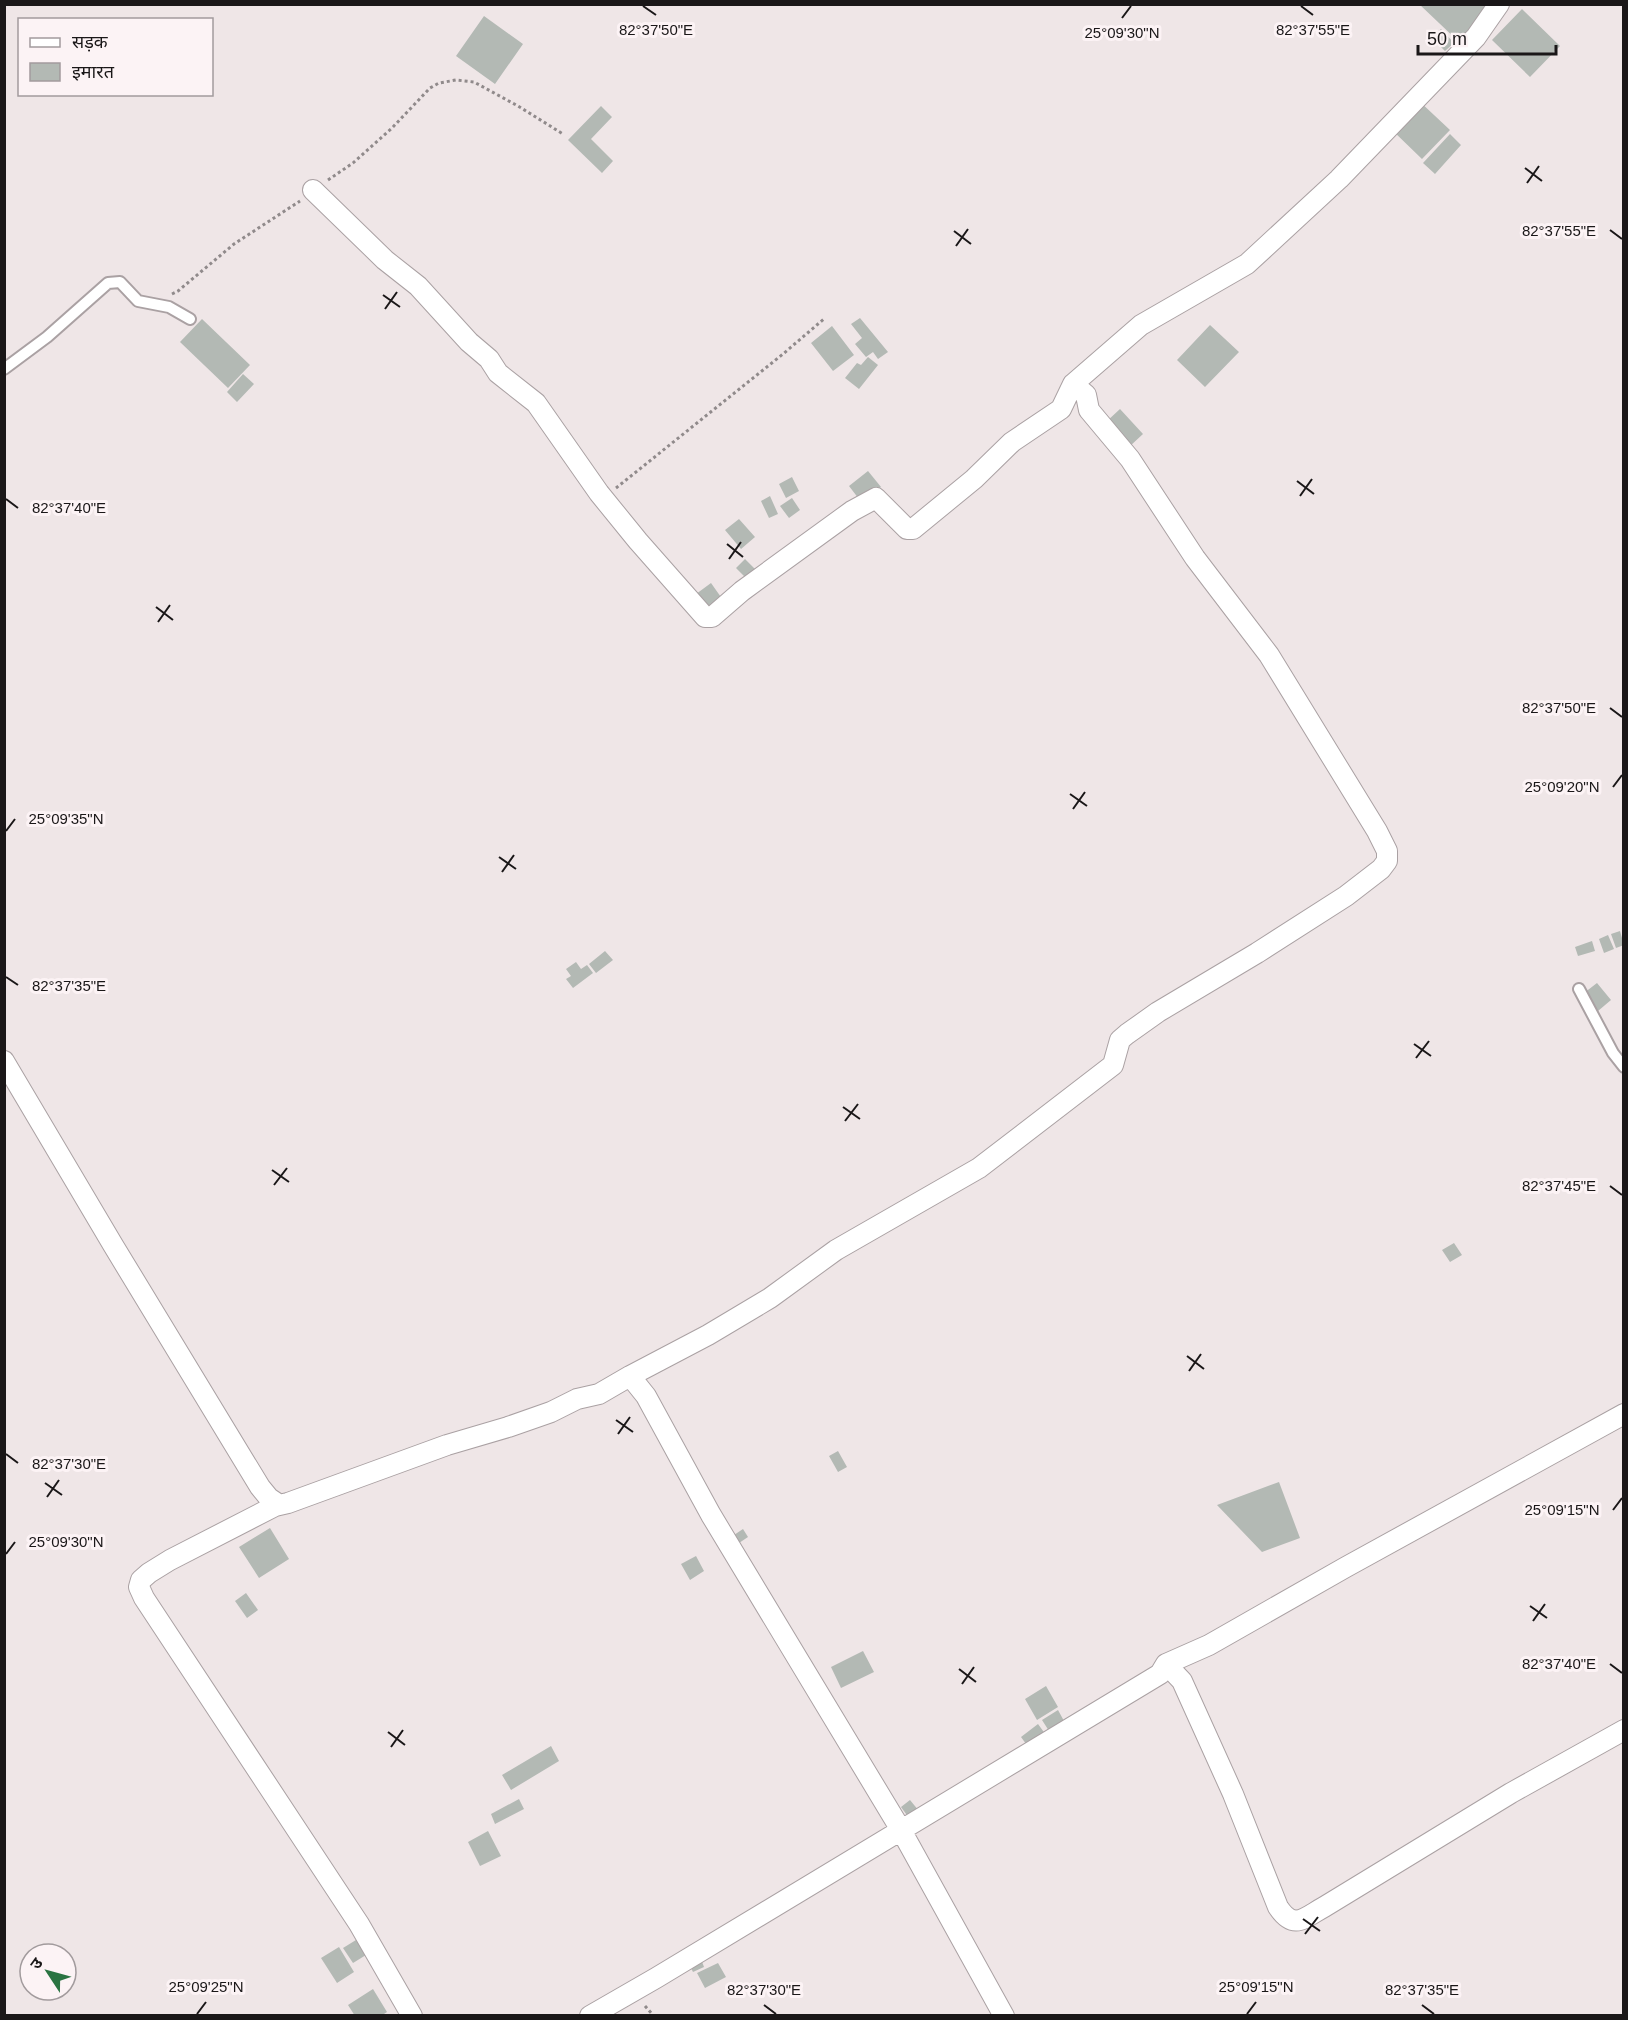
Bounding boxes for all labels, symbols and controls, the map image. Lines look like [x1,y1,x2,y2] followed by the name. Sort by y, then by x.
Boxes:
[18,18,213,96] legend
[1418,18,1556,56] scale bar
[619,21,693,38] text: 82°37'50"E
[1276,21,1350,38] text: 82°37'55"E
[1084,24,1160,41] text: 25°09'30"N
[1427,29,1467,49] text: 50 m
[72,32,109,52] text: सड़क
[72,62,115,82] text: इमारत
[1522,222,1596,239] text: 82°37'55"E
[32,499,106,516] text: 82°37'40"E
[1522,699,1596,716] text: 82°37'50"E
[1524,778,1600,795] text: 25°09'20"N
[28,810,104,827] text: 25°09'35"N
[32,977,106,994] text: 82°37'35"E
[1522,1177,1596,1194] text: 82°37'45"E
[32,1455,106,1472] text: 82°37'30"E
[1524,1501,1600,1518] text: 25°09'15"N
[28,1533,104,1550] text: 25°09'30"N
[1522,1655,1596,1672] text: 82°37'40"E
[18,1942,78,2002] north arrow
[27,1954,46,1972] text: उ
[168,1978,244,1995] text: 25°09'25"N
[1218,1978,1294,1995] text: 25°09'15"N
[727,1981,801,1998] text: 82°37'30"E
[1385,1981,1459,1998] text: 82°37'35"E

